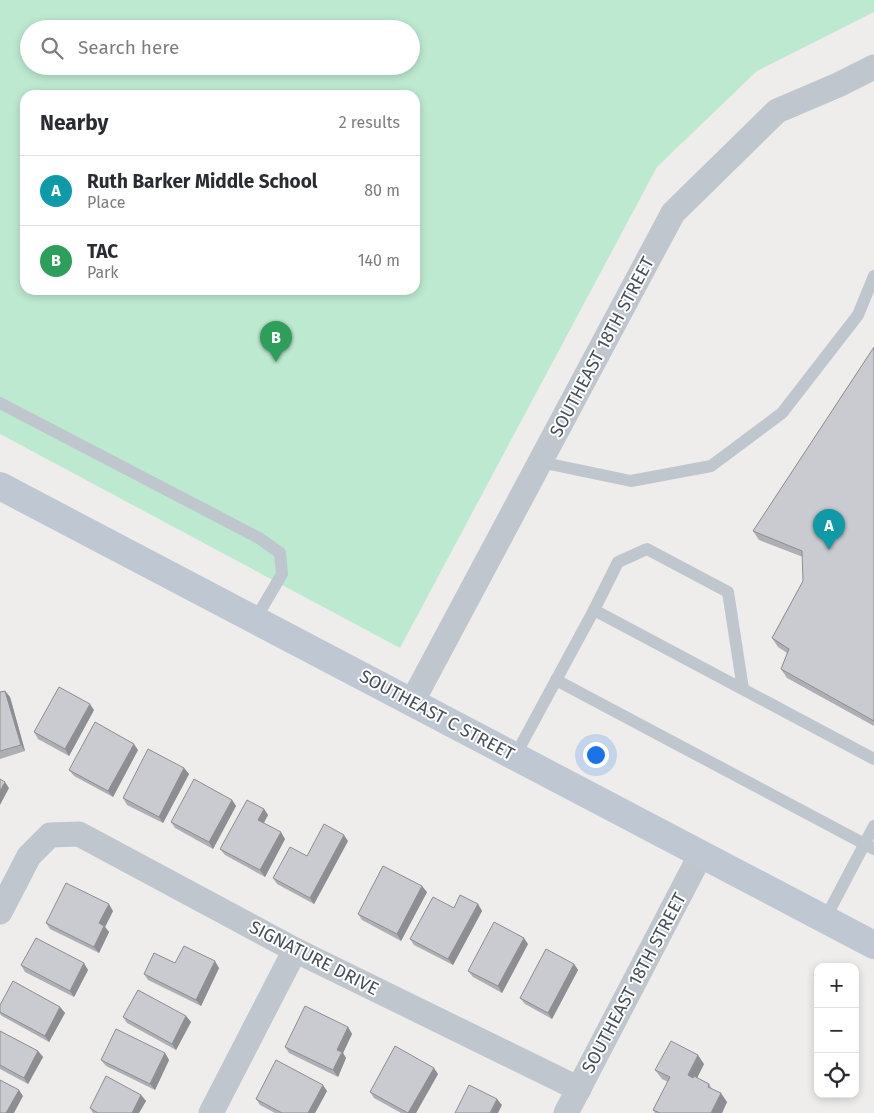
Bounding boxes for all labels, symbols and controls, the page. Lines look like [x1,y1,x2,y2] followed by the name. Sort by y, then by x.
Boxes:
[20,20,420,75] search box
[38,34,66,62] icon: search
[78,36,179,59] text: Search here
[40,110,108,136] text: Nearby
[339,113,400,132] text: 2 results
[87,170,317,193] text: Ruth Barker Middle School
[51,181,61,200] text: A
[364,181,400,200] text: 80 m
[87,193,126,212] text: Place
[87,240,118,263] text: TAC
[51,251,61,270] text: B
[358,251,400,270] text: 140 m
[545,252,659,441] street label: SOUTHEAST 18TH STREET
[87,263,119,282] text: Park
[260,321,292,362] pin: B
[813,509,845,550] pin: A
[356,665,519,765] street label: SOUTHEAST C STREET
[583,742,609,768] your location
[577,888,691,1077] street label: SOUTHEAST 18TH STREET
[246,916,382,1000] street label: SIGNATURE DRIVE
[814,963,859,1098] map controls
[814,963,859,1008] button: +
[814,1008,859,1053] button: −
[814,1053,859,1098] button: locate

